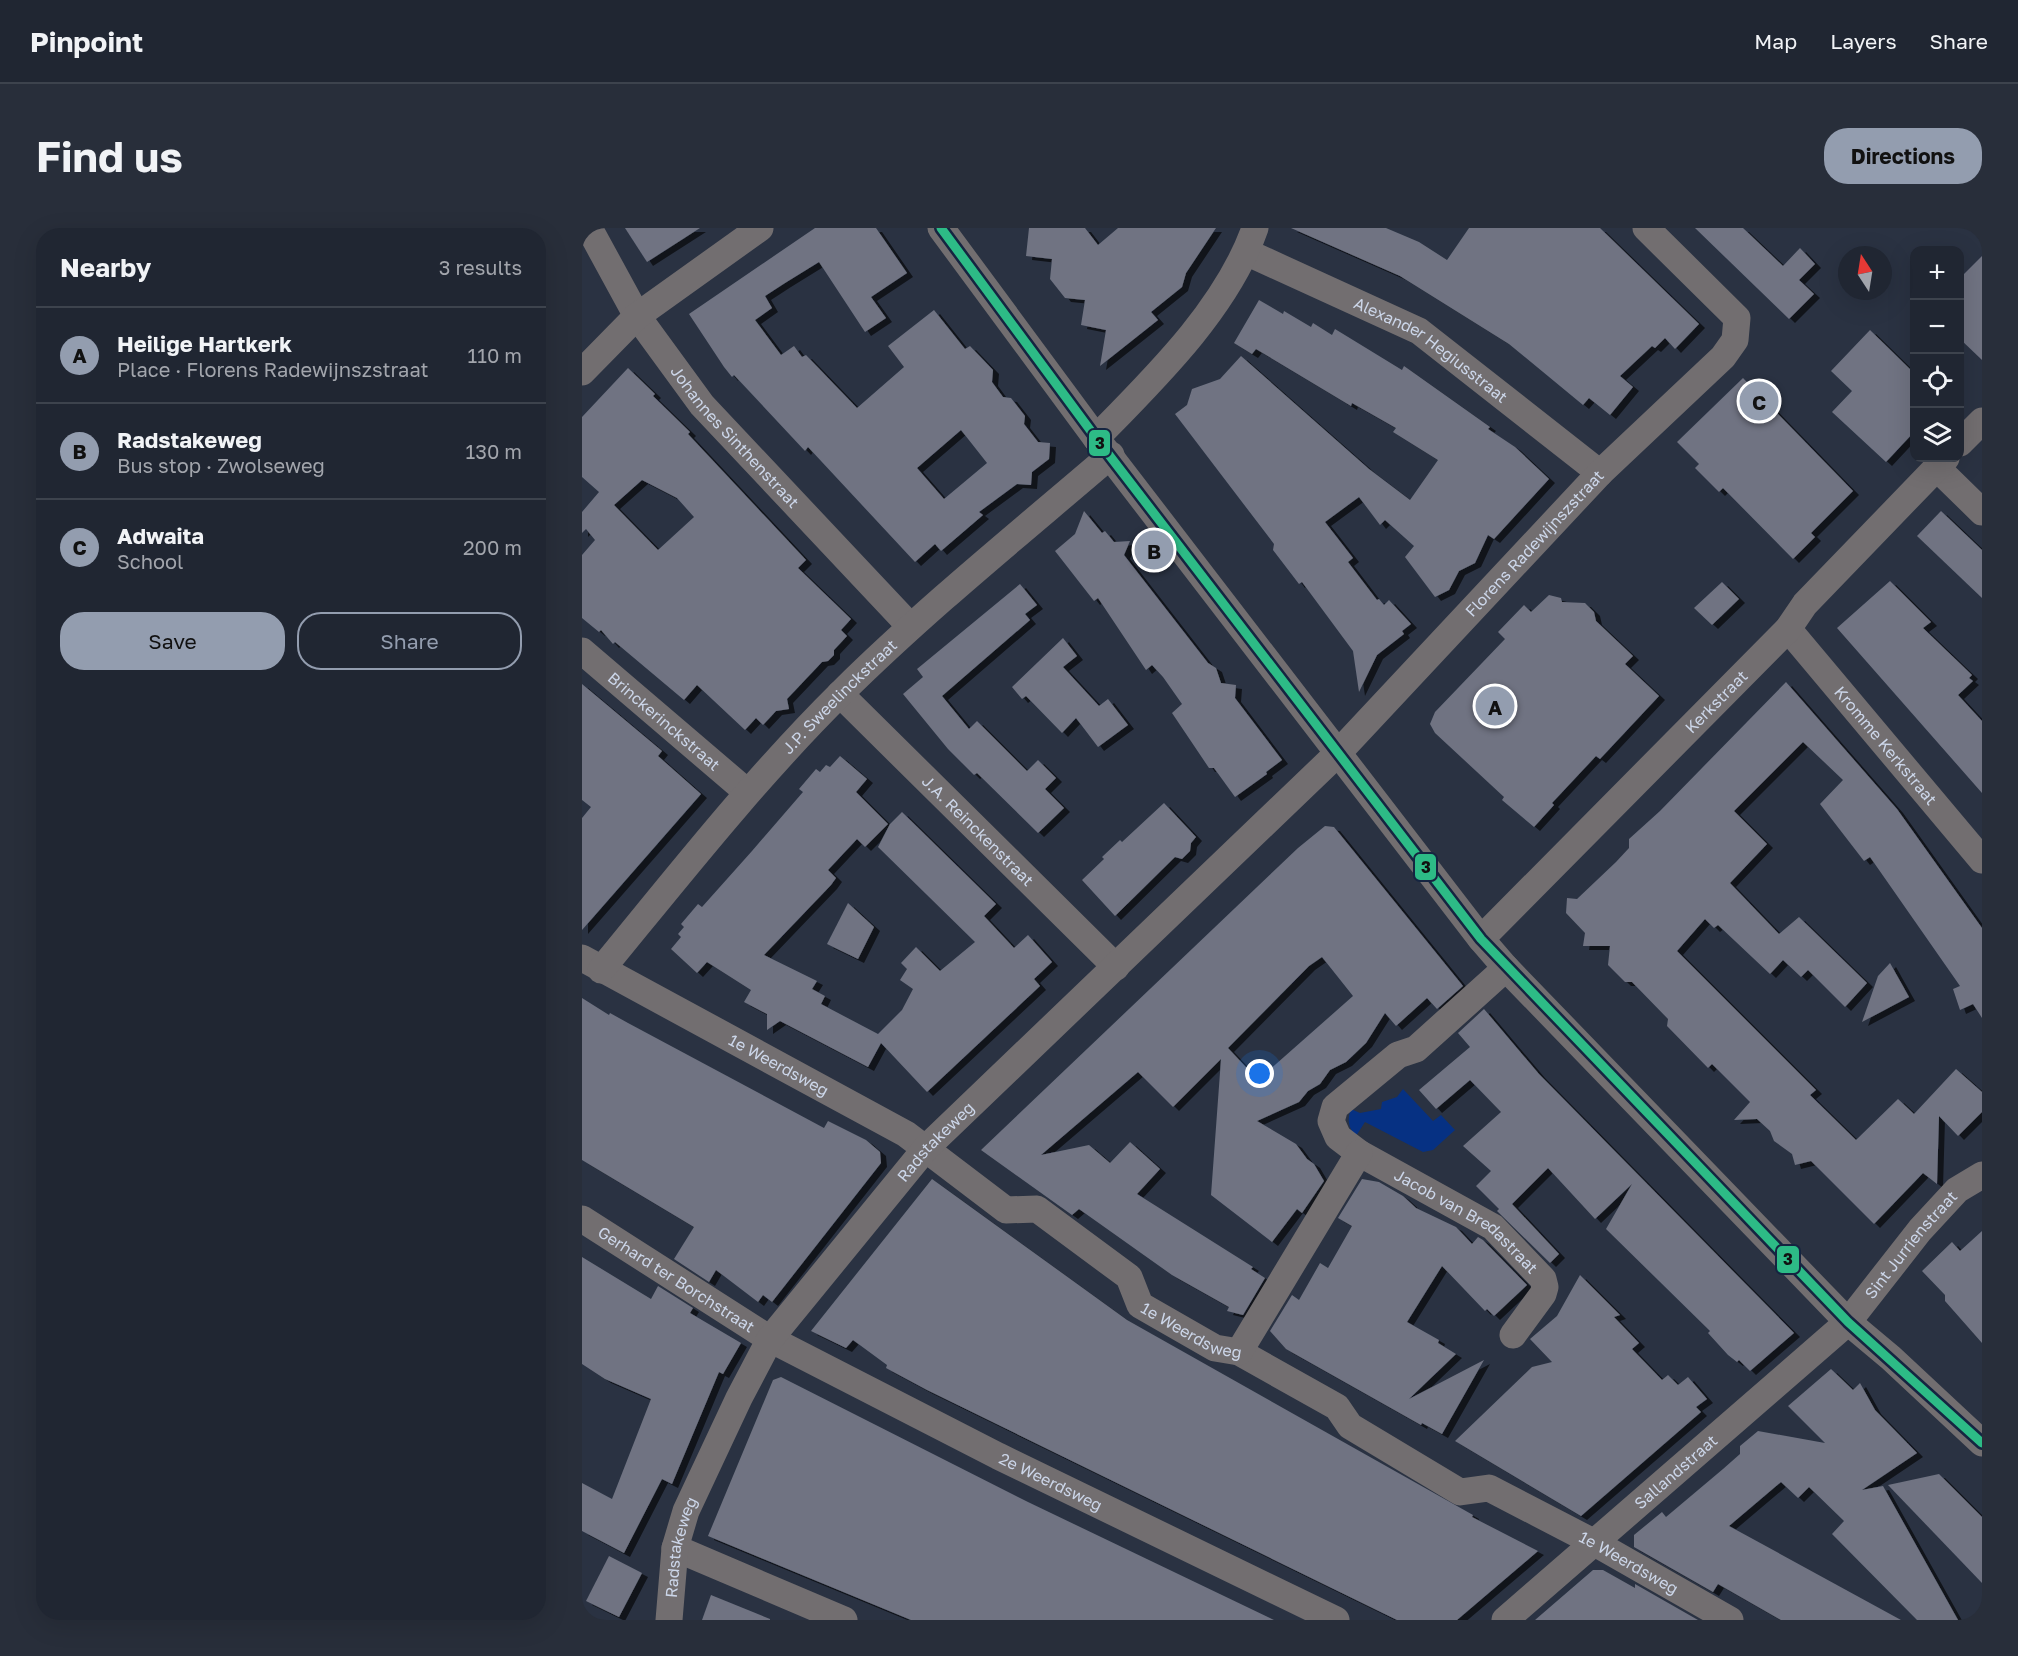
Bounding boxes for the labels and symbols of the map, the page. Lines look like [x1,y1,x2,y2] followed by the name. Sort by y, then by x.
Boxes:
[1838,246,1892,300] north arrow
[1351,293,1512,407] street label: Alexander Hegiusstraat
[667,362,803,512] street label: Johannes Sinthenstraat
[1740,378,1778,423] pin: C
[1088,429,1111,457] line badge: 3
[1095,433,1105,453] text: 3
[1461,466,1608,621] street label: Florens Radewijnszstraat
[1134,528,1174,572] pin: B
[778,635,901,758] street label: J.P. Sweelinckstraat
[1681,666,1751,737] street label: Kerkstraat
[604,668,724,775] street label: Brinckerinckstraat
[1830,682,1941,809] street label: Kromme Kerkstraat
[1476,684,1514,728] pin: A
[918,771,1038,890] street label: J.A. Reinckenstraat
[1414,853,1437,881] line badge: 3
[1421,857,1431,877] text: 3
[725,1030,832,1100] street label: 1e Weerdsweg
[1245,1059,1274,1088] your location
[893,1097,978,1186] street label: Radstakeweg
[1391,1165,1542,1278] street label: Jacob van Bredastraat
[1860,1186,1961,1303] street label: Sint Jurrienstraat
[594,1222,758,1337] street label: Gerhard ter Borchstraat
[1776,1245,1800,1274] line badge: 3
[1783,1249,1793,1269] text: 3
[1137,1298,1243,1362] street label: 1e Weerdsweg
[1630,1430,1721,1513] street label: Sallandstraat
[996,1448,1106,1515] street label: 2e Weerdsweg
[661,1493,701,1599] street label: Radstakeweg
[1576,1527,1682,1598] street label: 1e Weerdsweg

